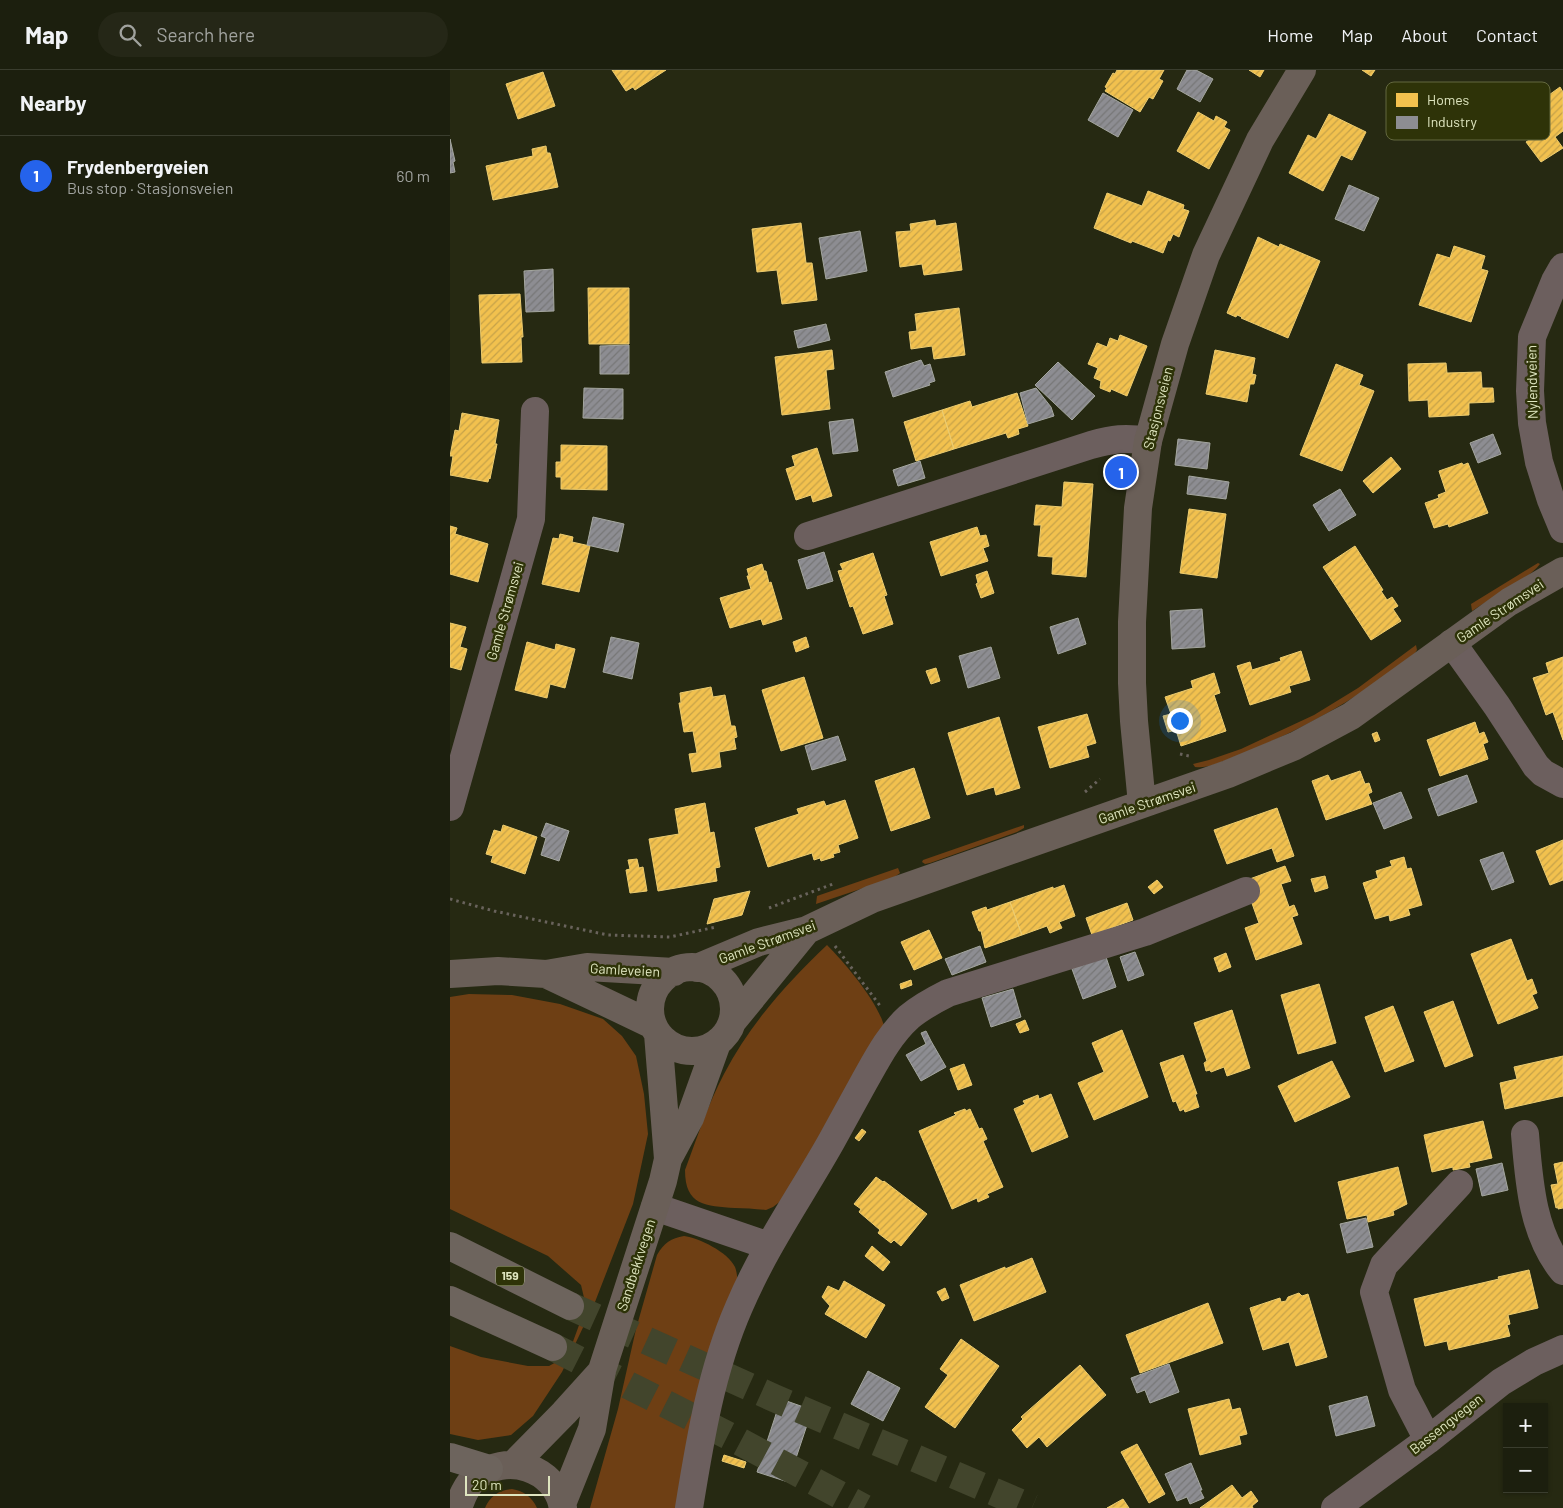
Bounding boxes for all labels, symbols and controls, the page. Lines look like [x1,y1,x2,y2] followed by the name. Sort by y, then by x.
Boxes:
[98,12,448,57] search box
[25,20,68,49] text: Map
[116,21,144,49] icon: search
[156,23,255,46] text: Search here
[1267,24,1313,46] text: Home
[1341,24,1373,46] text: Map
[1401,24,1448,46] text: About
[1476,24,1538,46] text: Contact
[1386,82,1550,140] legend
[20,90,86,115] text: Nearby
[1427,91,1470,108] text: Homes
[1427,113,1478,130] text: Industry
[67,155,209,178] text: Frydenbergveien
[33,166,39,185] text: 1
[396,166,430,185] text: 60 m
[67,178,233,197] text: Bus stop · Stasjonsveien
[1522,345,1541,419] street label: Nylendveien
[1139,365,1176,451] street label: Stasjonsveien
[1105,453,1137,491] pin: 1
[482,560,527,662] street label: Gamle Strømsvei
[1453,575,1547,646] street label: Gamle Strømsvei
[1167,708,1193,734] your location
[1096,778,1198,827] street label: Gamle Strømsvei
[716,916,818,967] street label: Gamle Strømsvei
[590,959,661,980] street label: Gamleveien
[613,1217,658,1313] street label: Sandbekkvegen
[496,1266,524,1286] road number: 159
[1406,1390,1486,1457] street label: Bassengvegen
[1503,1403,1548,1493] map controls
[1503,1403,1548,1448] button: +
[1503,1448,1548,1493] button: −
[465,1473,550,1496] scale bar
[472,1476,502,1493] text: 20 m

